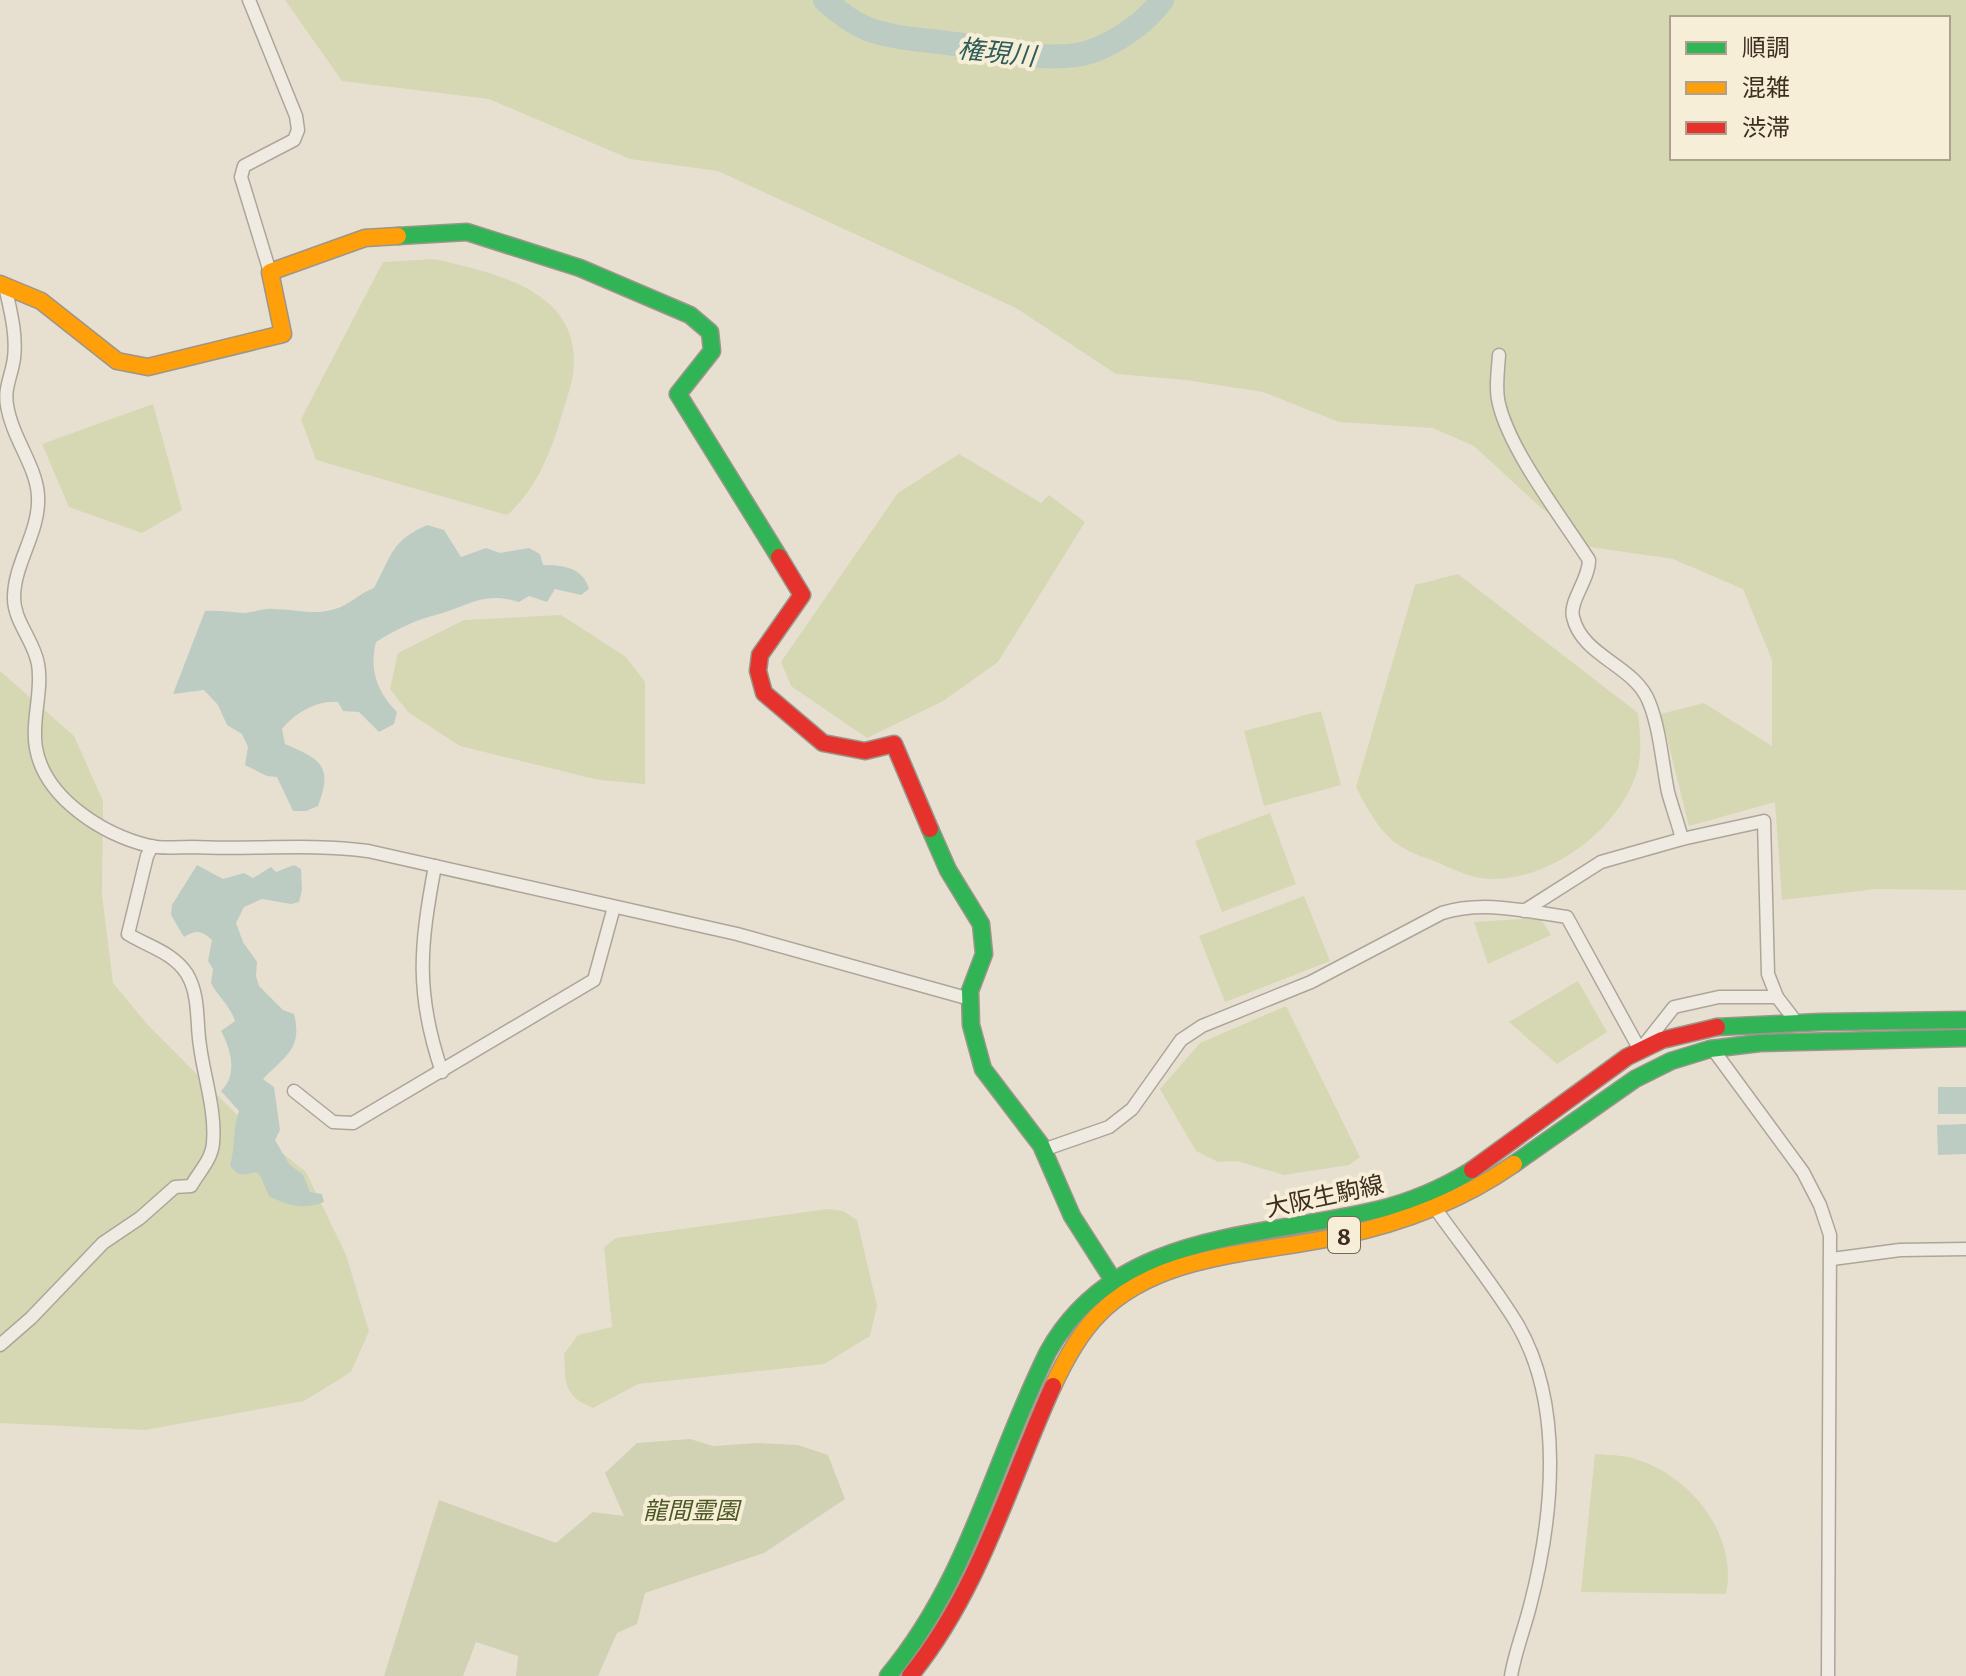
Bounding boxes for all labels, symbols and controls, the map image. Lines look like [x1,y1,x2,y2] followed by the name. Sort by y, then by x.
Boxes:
[1670,16,1950,160] legend
[956,27,1041,74] water label: 権現川
[1742,28,1790,63] text: 順調
[1742,68,1790,103] text: 混雑
[1742,108,1790,143] text: 渋滞
[1262,1164,1386,1224] street label: 大阪生駒線
[1328,1217,1360,1253] road number: 8
[643,1491,742,1526] park label: 龍間霊園

